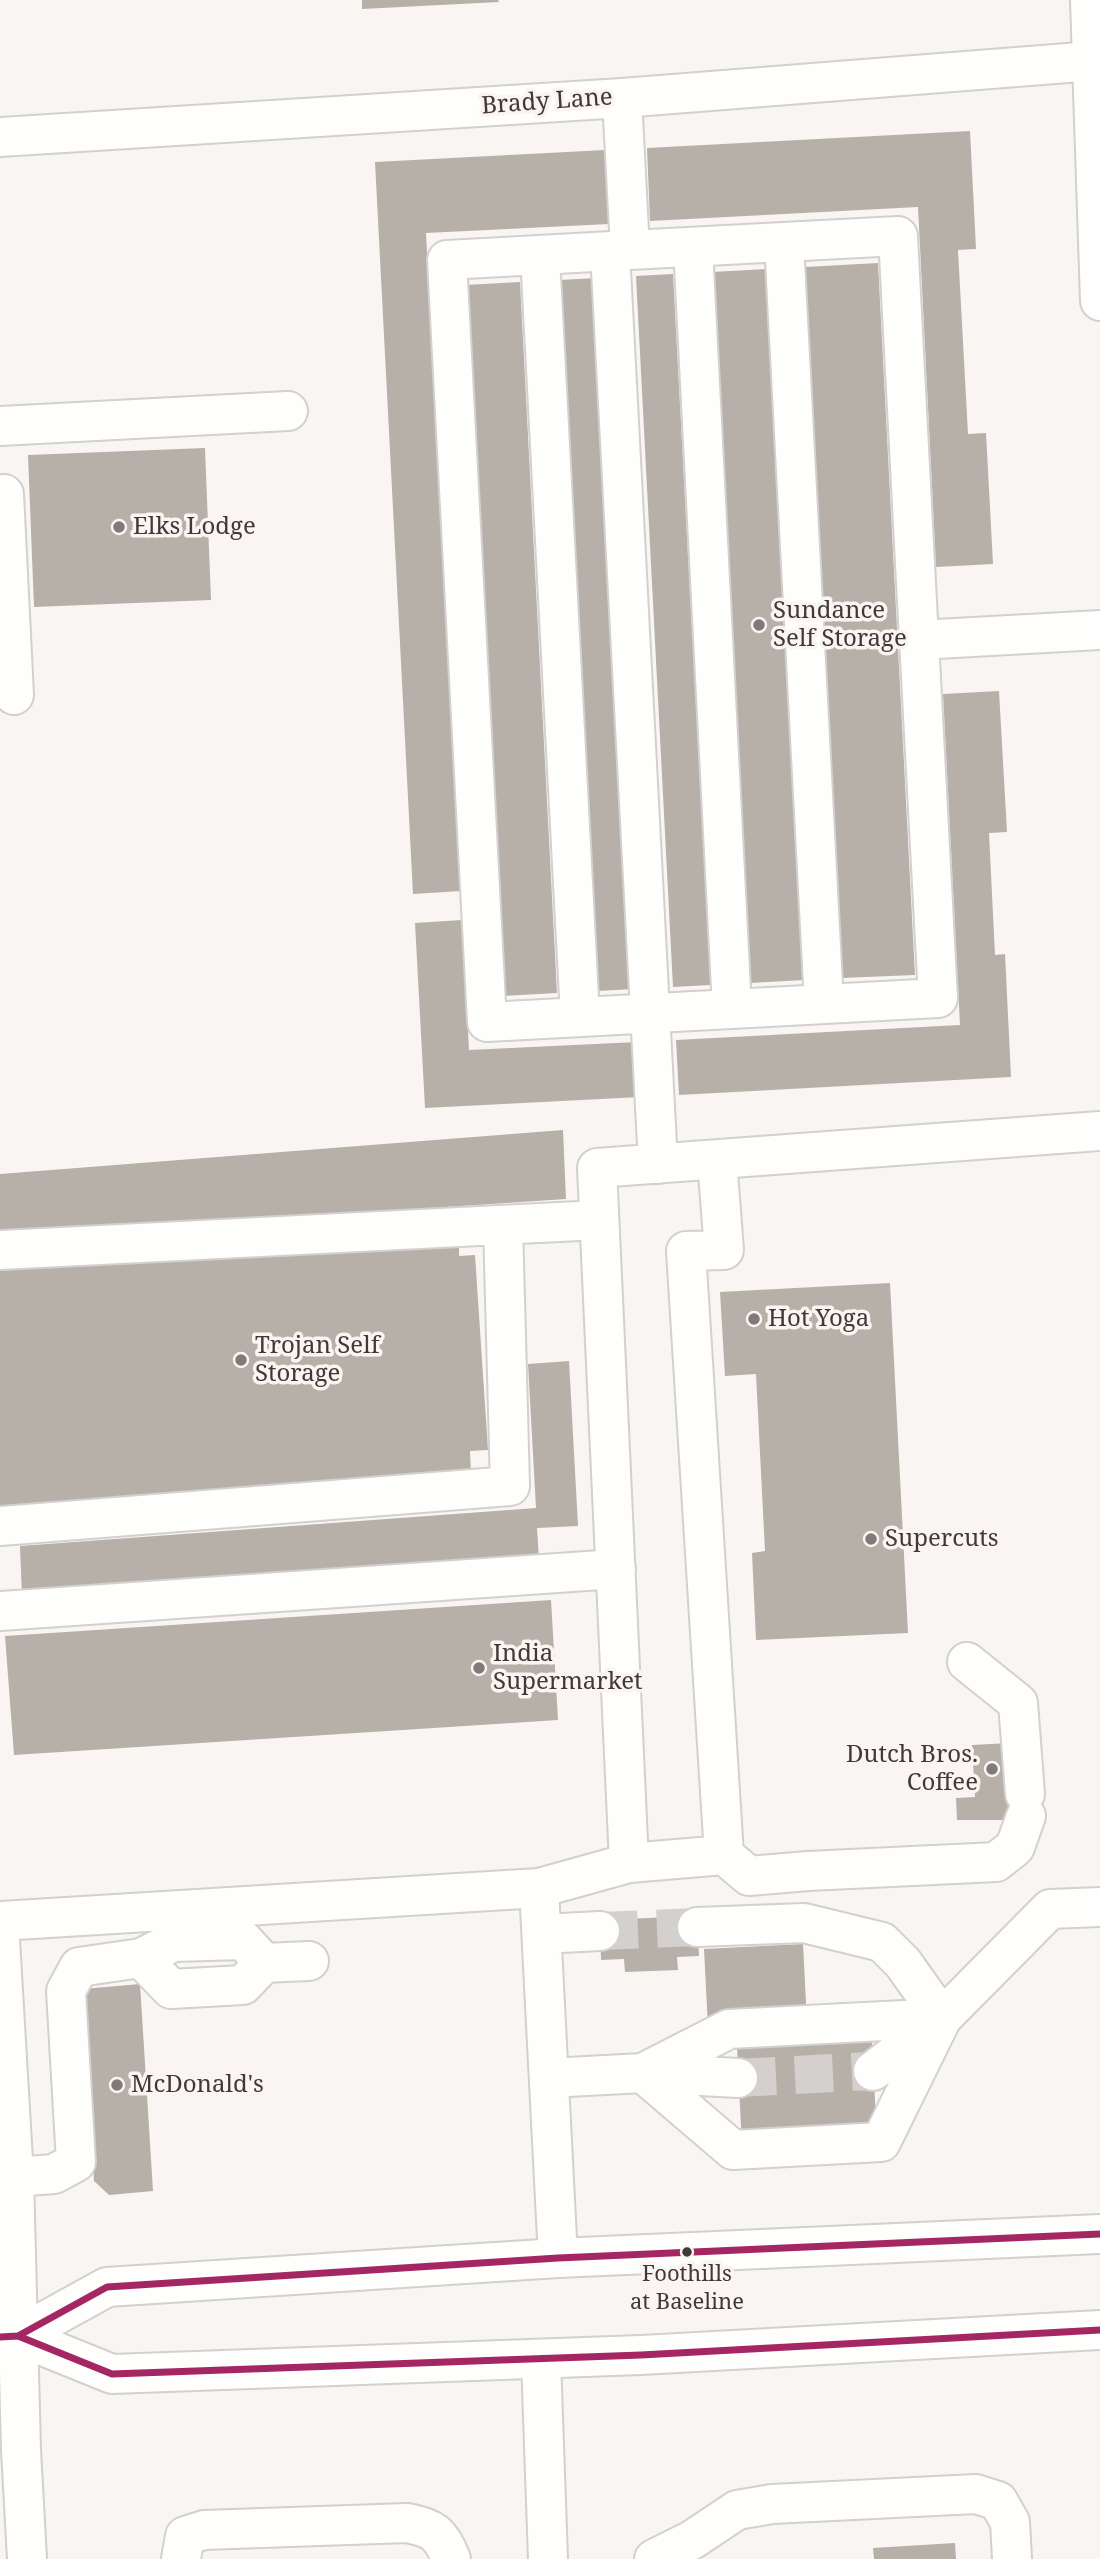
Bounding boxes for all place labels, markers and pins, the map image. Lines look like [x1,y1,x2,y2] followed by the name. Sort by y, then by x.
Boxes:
[133,513,256,541] place label: Elks Lodge
[111,519,127,535] marker: Elks Lodge
[773,597,907,653] place label: Sundance Self Storage
[751,617,767,633] marker: Sundance Self Storage
[768,1305,869,1333] place label: Hot Yoga
[746,1311,762,1327] marker: Hot Yoga
[255,1332,379,1388] place label: Trojan Self Storage
[233,1352,249,1368] marker: Trojan Self Storage
[885,1525,998,1553] place label: Supercuts
[863,1531,879,1547] marker: Supercuts
[493,1640,643,1696] place label: India Supermarket
[471,1660,487,1676] marker: India Supermarket
[846,1741,978,1797] place label: Dutch Bros. Coffee
[984,1761,1000,1777] marker: Dutch Bros. Coffee
[131,2071,264,2099] place label: McDonald's
[109,2077,125,2093] marker: McDonald's
[680,2245,694,2259] marker: Foothills at Baseline
[630,2262,744,2314] place label: Foothills at Baseline

